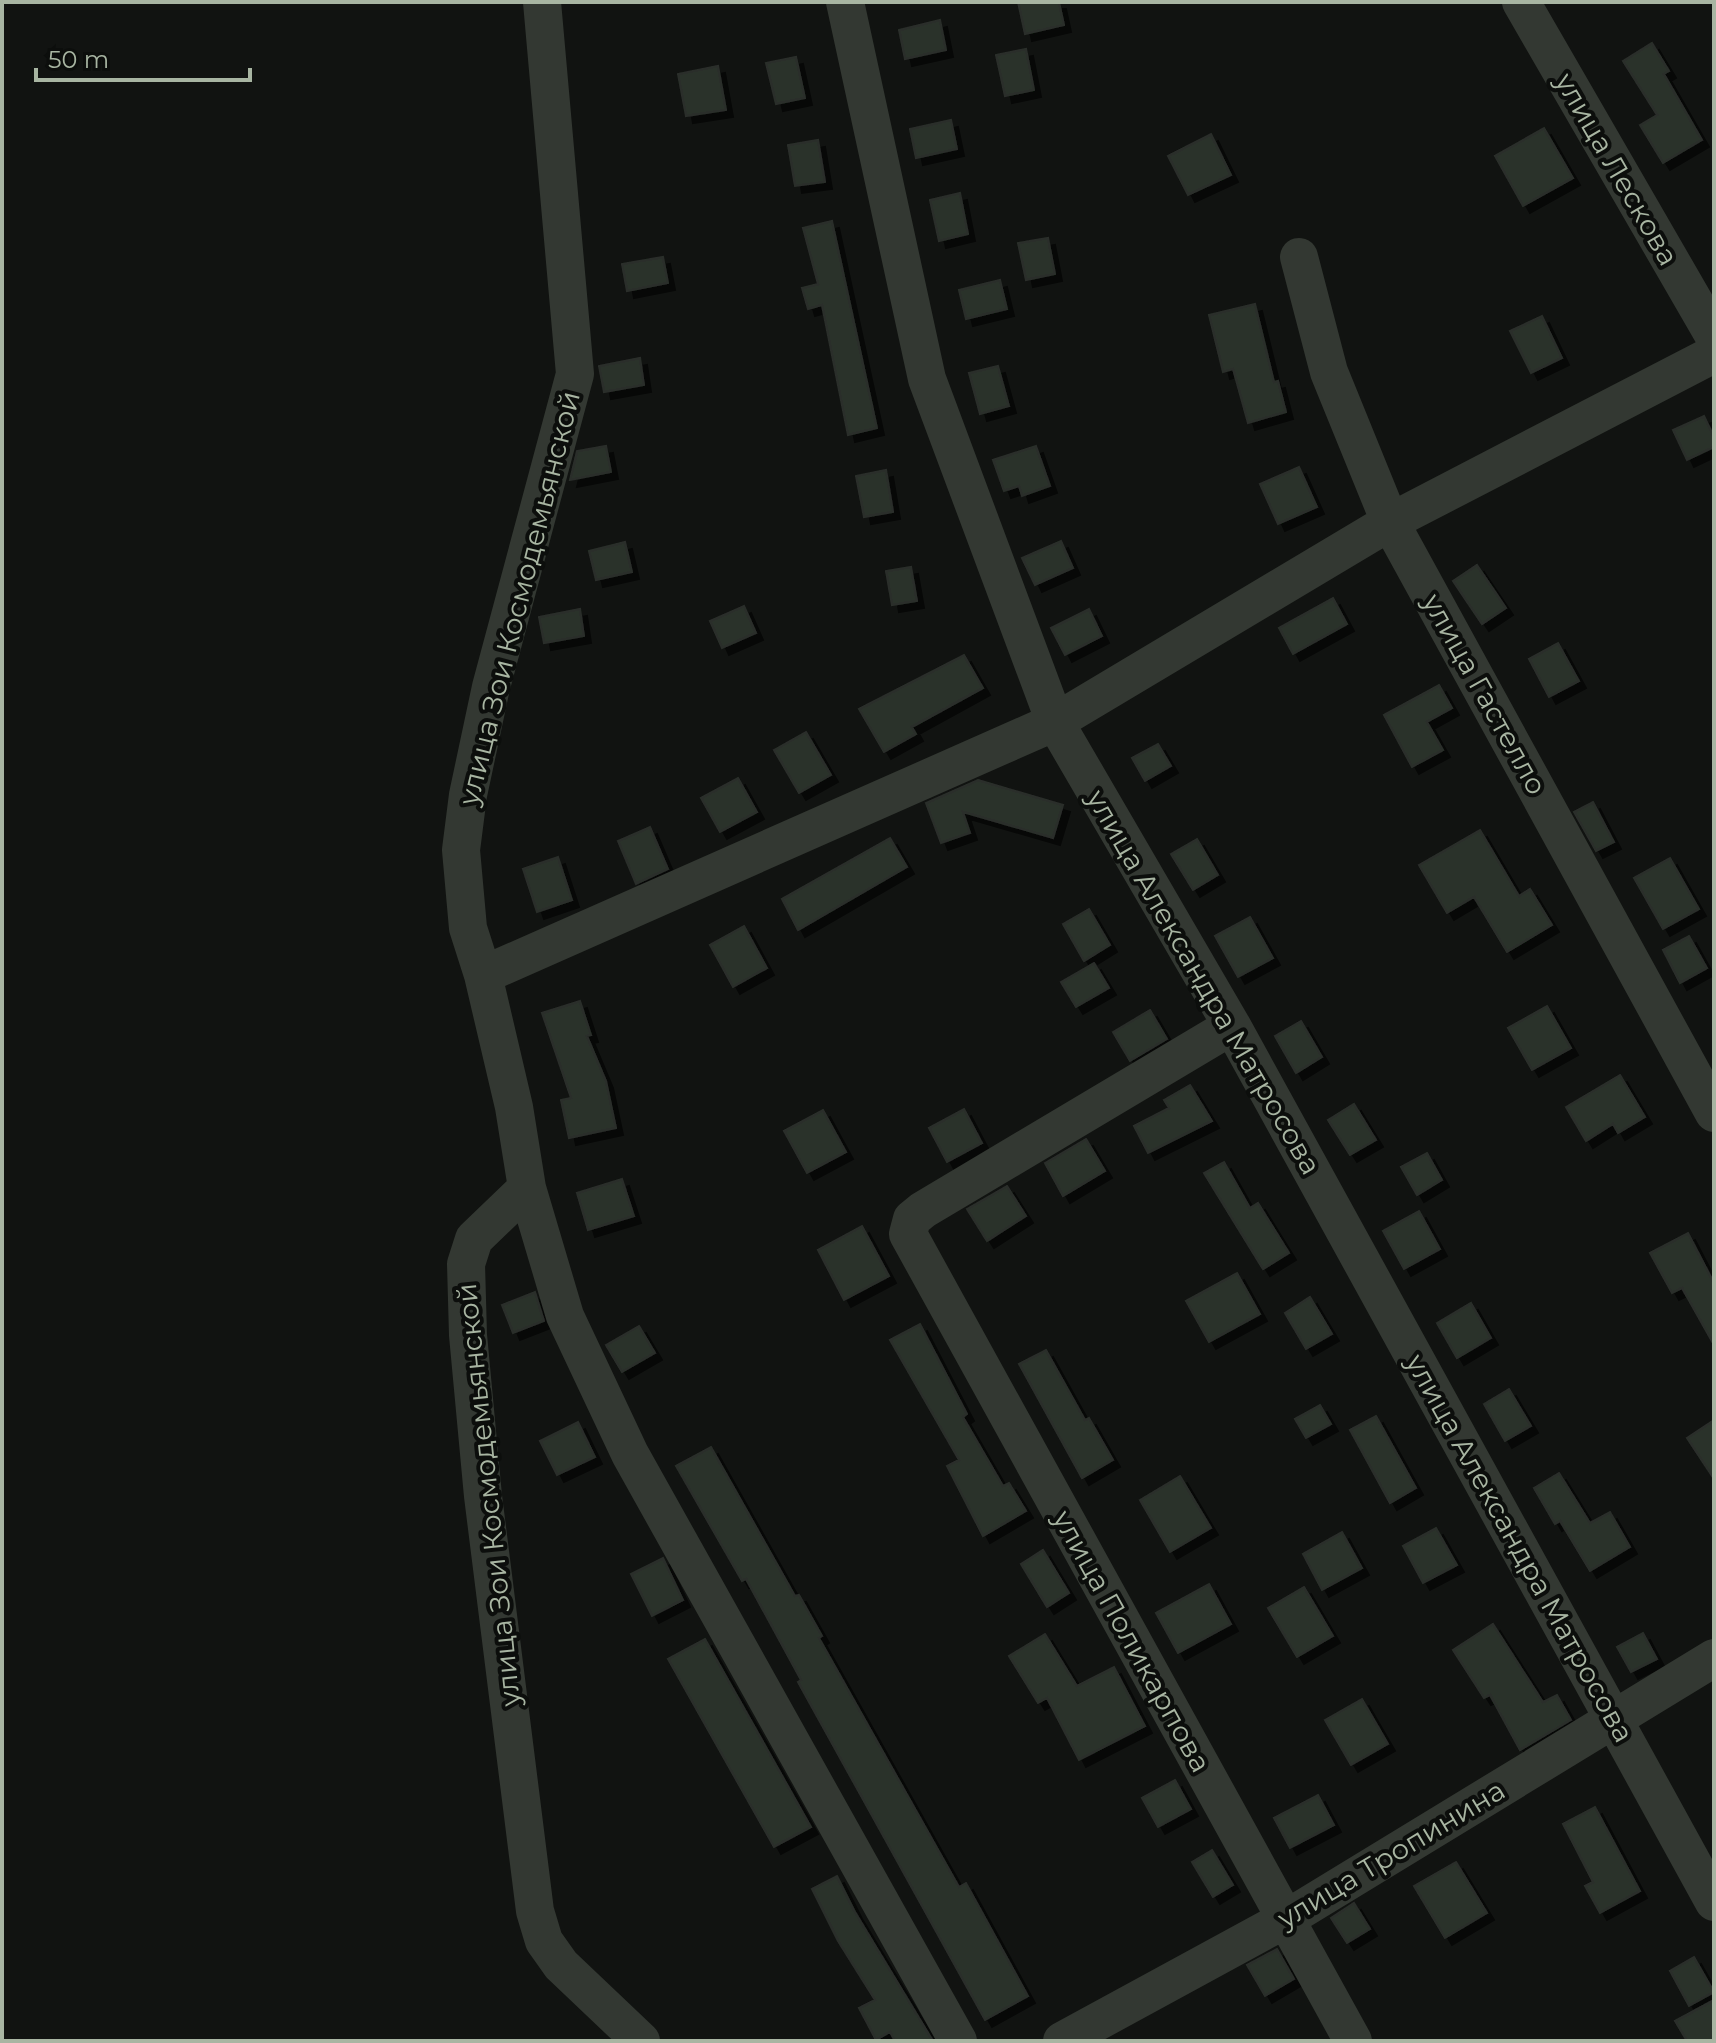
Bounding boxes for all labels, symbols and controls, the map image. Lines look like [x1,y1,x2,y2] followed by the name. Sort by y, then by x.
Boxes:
[36,32,250,82] scale bar
[48,45,109,74] text: 50 m
[1548,66,1686,271] street label: улица Лескова
[451,387,587,810] street label: улица Зои Космодемьянской
[1415,587,1554,800] street label: улица Гастелло
[1079,783,1328,1180] street label: улица Александра Матросова
[449,1282,527,1709] street label: улица Зои Космодемьянской
[1398,1347,1641,1748] street label: улица Александра Матросова
[1045,1503,1218,1778] street label: улица Поликарпова
[1270,1773,1511,1936] street label: улица Тропинина

